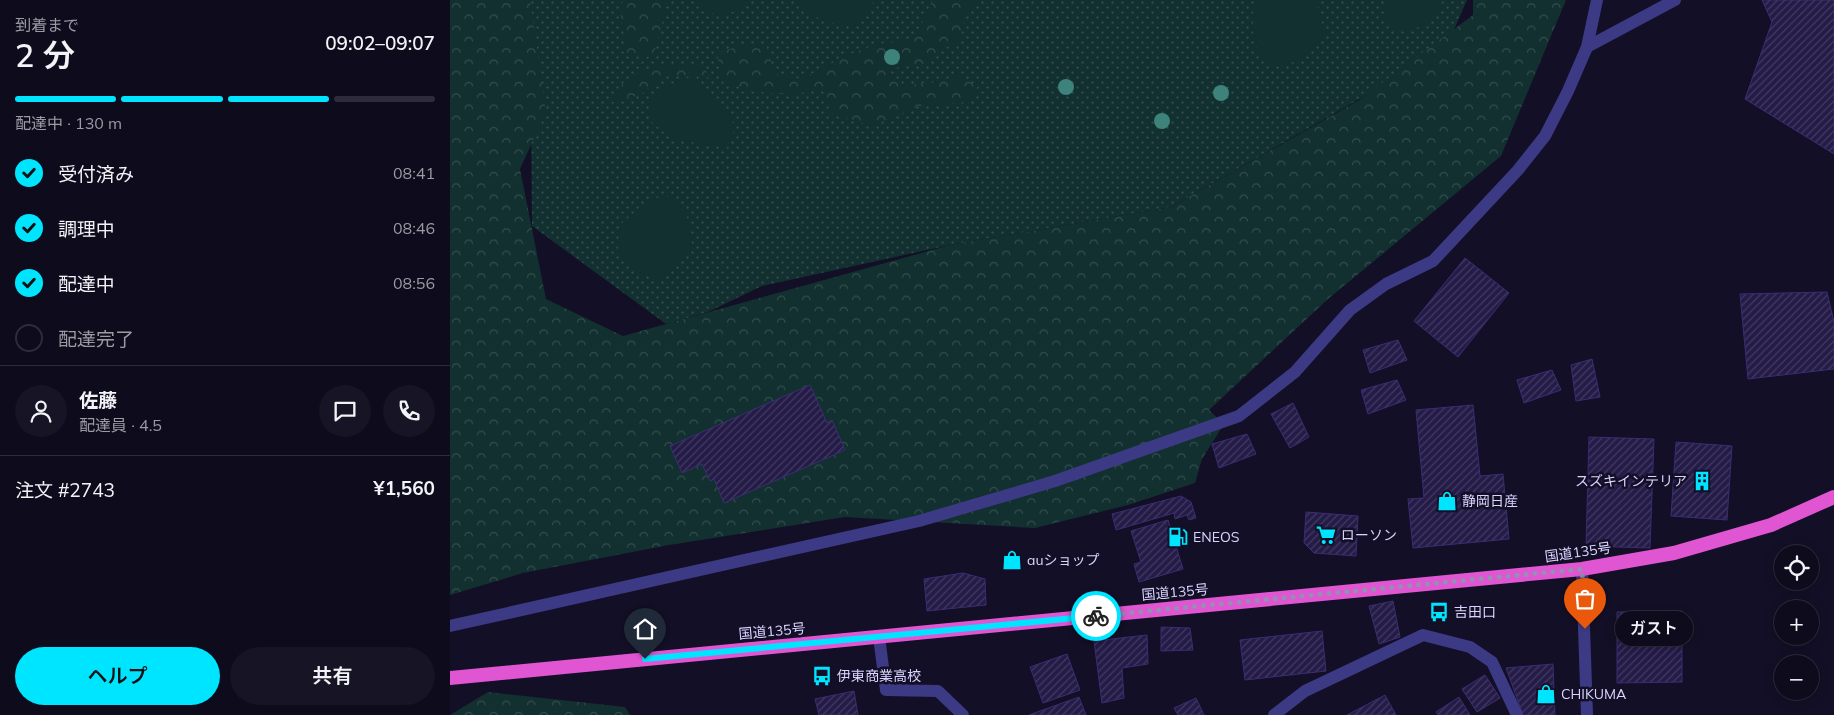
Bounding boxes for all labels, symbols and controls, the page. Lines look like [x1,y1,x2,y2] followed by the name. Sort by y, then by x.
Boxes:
[15,15,79,35] text: 到着まで
[325,31,435,55] text: 09:02–09:07
[15,35,75,75] text: 2 分
[15,113,122,133] text: 配達中 · 130 m
[15,159,43,187] icon: check
[58,162,134,186] text: 受付済み
[393,163,435,183] text: 08:41
[15,214,43,242] icon: check
[58,217,115,241] text: 調理中
[393,218,435,238] text: 08:46
[15,269,43,297] icon: check
[58,272,115,296] text: 配達中
[393,273,435,293] text: 08:56
[58,327,134,351] text: 配達完了
[15,385,67,437] button: person
[319,385,371,437] button: chat
[383,385,435,437] button: phone
[79,388,117,412] text: 佐藤
[79,415,162,435] text: 配達員 · 4.5
[1691,470,1713,492] building icon: スズキインテリア
[1575,472,1687,490] place label: スズキインテリア
[373,476,435,500] text: ¥1,560
[15,478,115,502] text: 注文 #2743
[1436,490,1458,512] shop icon: 静岡日産
[1462,492,1518,510] place label: 静岡日産
[1315,524,1337,546] supermarket icon: ローソン
[1167,526,1189,548] fuel station icon: ENEOS
[1341,526,1397,544] place label: ローソン
[1193,528,1240,546] place label: ENEOS
[1543,538,1613,566] street label: 国道135号
[1774,545,1819,700] map controls
[1774,545,1819,590] button: locate
[1001,549,1023,571] shop icon: auショップ
[1027,551,1099,569] place label: auショップ
[1564,578,1606,629] pin
[1141,580,1209,604] street label: 国道135号
[1571,585,1599,613] icon: bag
[1071,591,1121,641] courier
[1774,600,1819,645] button: +
[1428,601,1450,623] bus stop icon: 吉田口
[1082,602,1110,630] icon: bike
[1454,603,1496,621] place label: 吉田口
[624,608,666,659] pin
[1615,612,1692,646] callout: ガスト
[631,615,659,643] icon: home
[1630,618,1678,638] text: ガスト
[738,619,806,643] street label: 国道135号
[15,647,220,705] button: ヘルプ
[230,647,435,705] button: 共有
[1774,655,1819,700] button: −
[811,665,833,687] bus stop icon: 伊東商業高校
[837,667,921,685] place label: 伊東商業高校
[1535,683,1557,705] shop icon: CHIKUMA
[1561,685,1627,703] place label: CHIKUMA

